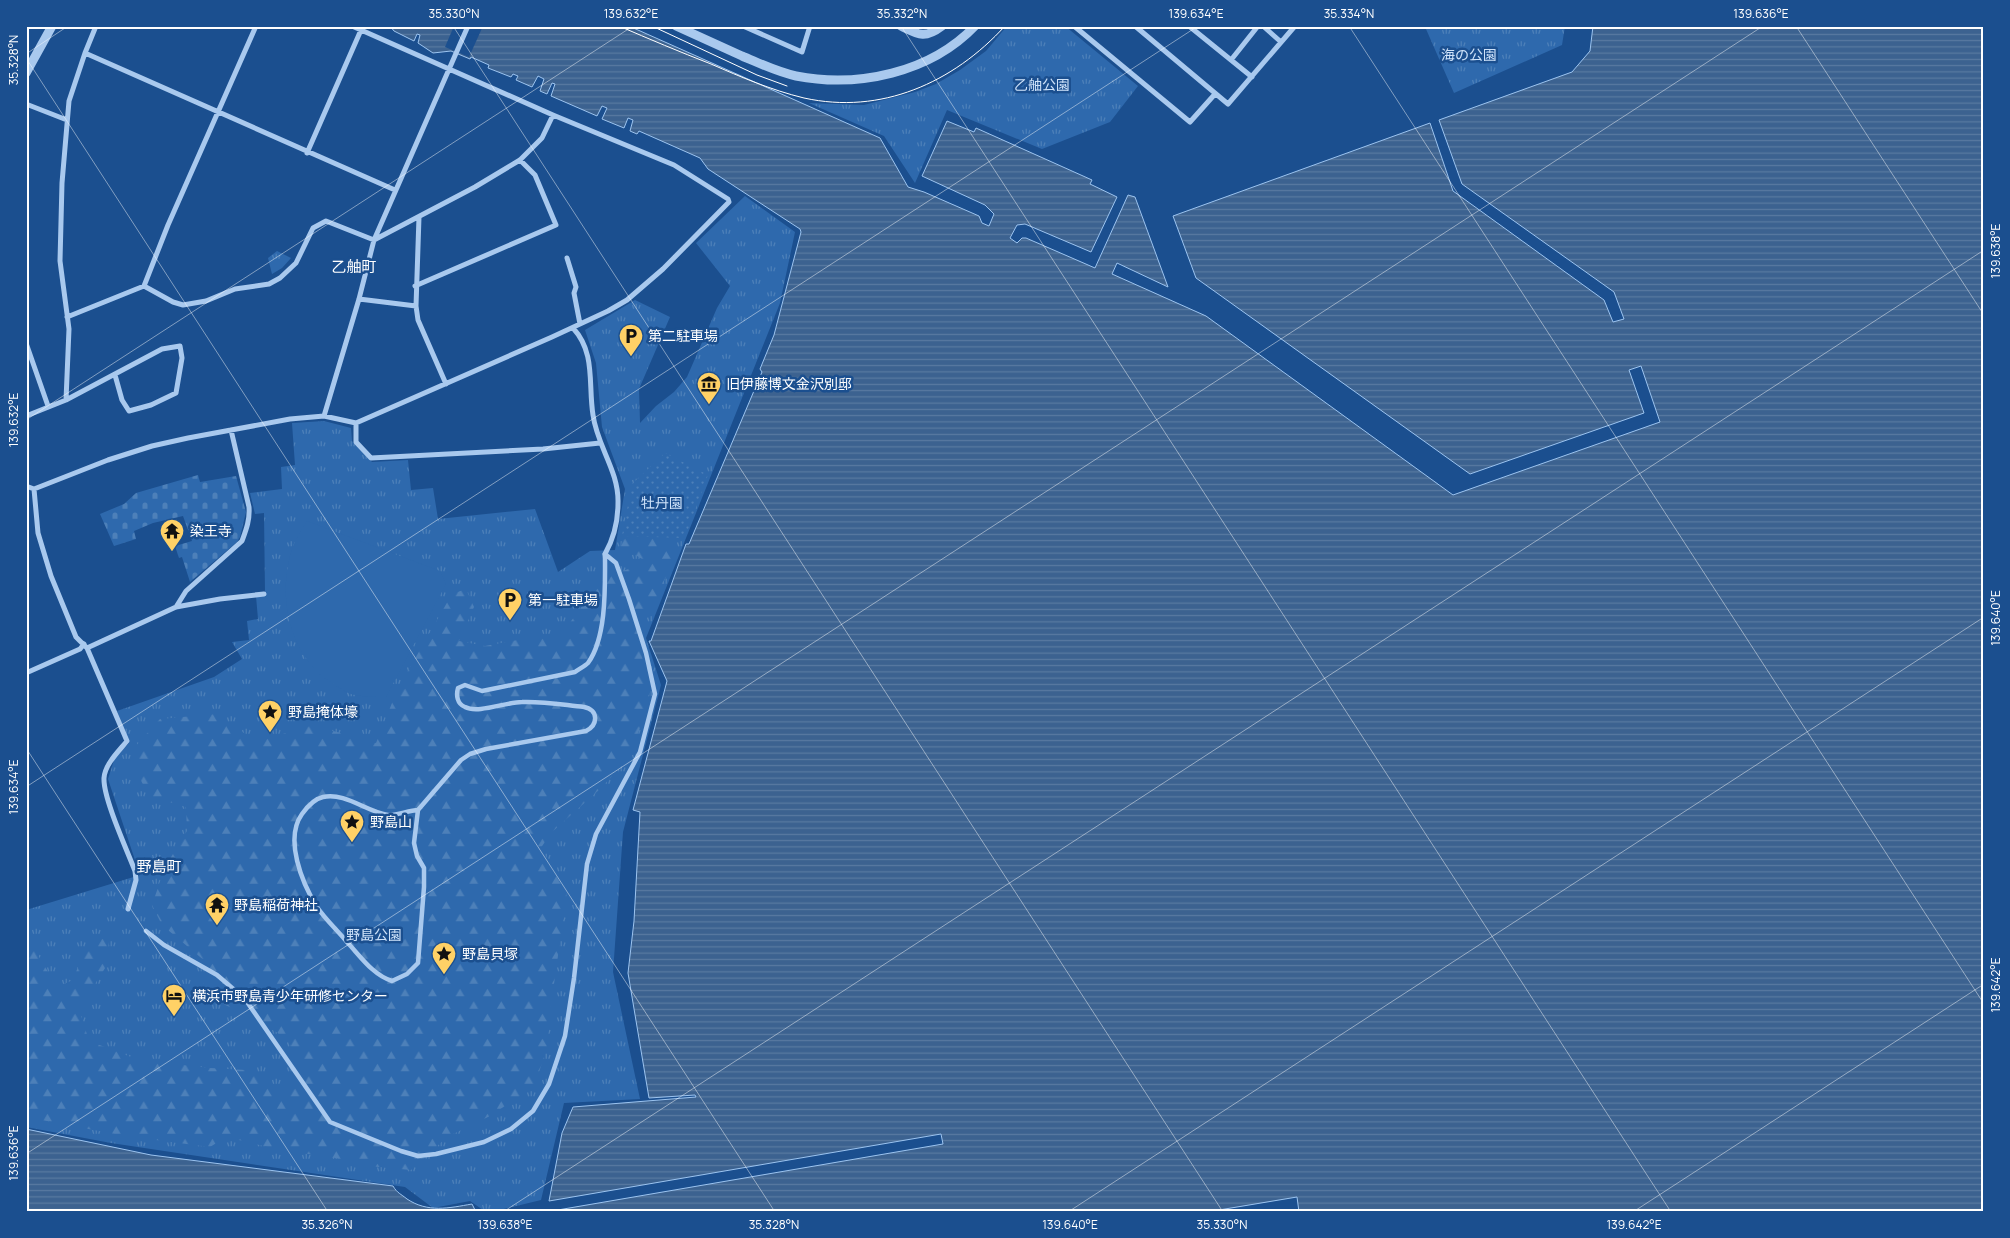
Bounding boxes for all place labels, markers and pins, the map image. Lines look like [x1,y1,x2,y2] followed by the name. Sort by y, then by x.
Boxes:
[618,323,644,357] parking icon: 第二駐車場
[648,326,718,345] place label: 第二駐車場
[696,371,722,405] museum icon: 旧伊藤博文金沢別邸
[726,374,852,393] place label: 旧伊藤博文金沢別邸
[159,518,185,552] temple icon: 染王寺
[190,521,232,540] place label: 染王寺
[497,587,523,621] parking icon: 第一駐車場
[528,590,598,609] place label: 第一駐車場
[257,699,283,733] place icon: 野島掩体壕
[288,702,358,721] place label: 野島掩体壕
[339,809,365,843] place icon: 野島山
[370,812,412,831] place label: 野島山
[204,892,230,926] temple icon: 野島稲荷神社
[234,895,318,914] place label: 野島稲荷神社
[431,941,457,975] place icon: 野島貝塚
[462,944,518,963] place label: 野島貝塚
[161,983,187,1017] hotel icon: 横浜市野島青少年研修センター
[192,986,388,1005] place label: 横浜市野島青少年研修センター

